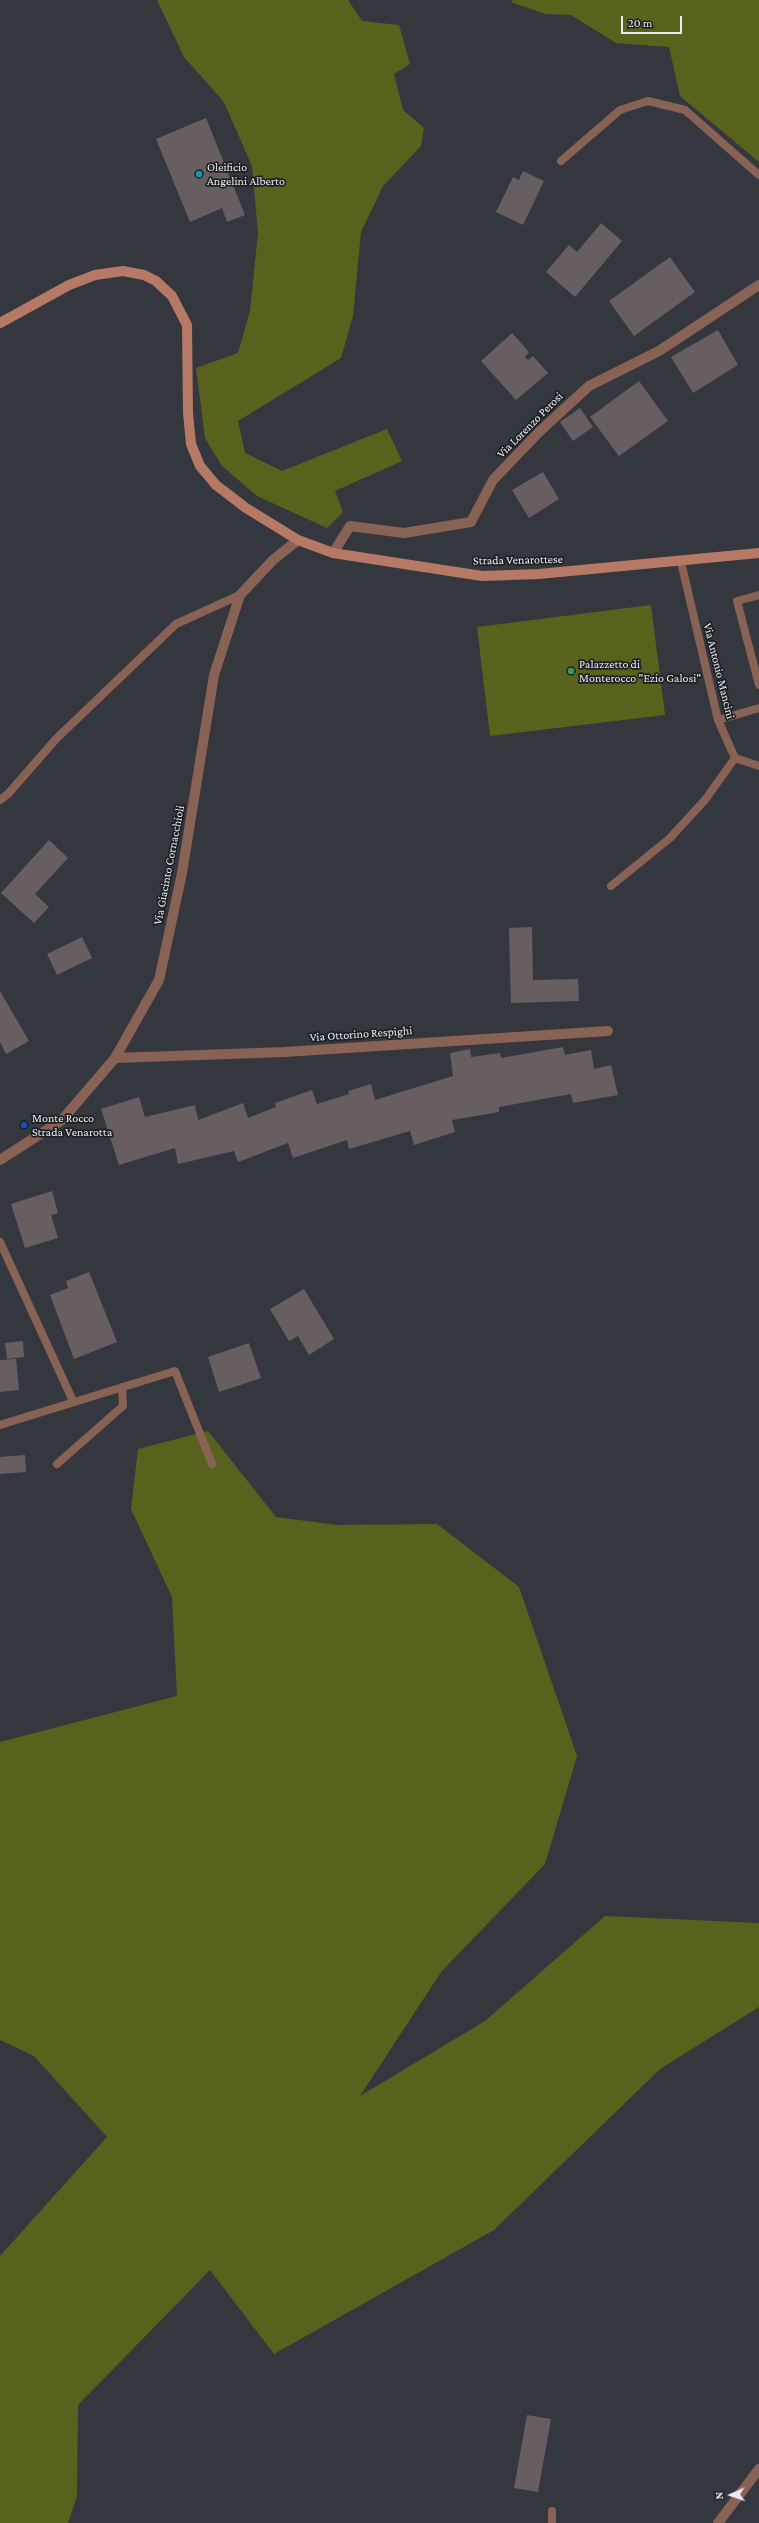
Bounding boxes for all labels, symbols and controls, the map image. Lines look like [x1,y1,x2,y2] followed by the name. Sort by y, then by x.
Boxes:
[623,8,684,34] scale bar
[628,16,652,30] text: 20 m
[207,160,285,188] place label: Oleificio Angelini Alberto
[194,169,204,179] marker: Oleificio Angelini Alberto
[494,389,566,461] street label: Via Lorenzo Perosi
[473,552,563,568] street label: Strada Venarottese
[700,622,738,720] street label: Via Antonio Mancini
[579,657,701,685] place label: Palazzetto di Monterocco "Ezio Galosi"
[566,666,576,676] marker: Palazzetto di Monterocco "Ezio Galosi"
[150,804,188,926] street label: Via Giacinto Cornacchioli
[309,1023,413,1045] street label: Via Ottorino Respighi
[32,1111,112,1139] place label: Monte Rocco Strada Venarotta
[19,1120,29,1130] marker: Monte Rocco Strada Venarotta
[711,2475,751,2515] north arrow
[713,2492,725,2500] text: N

